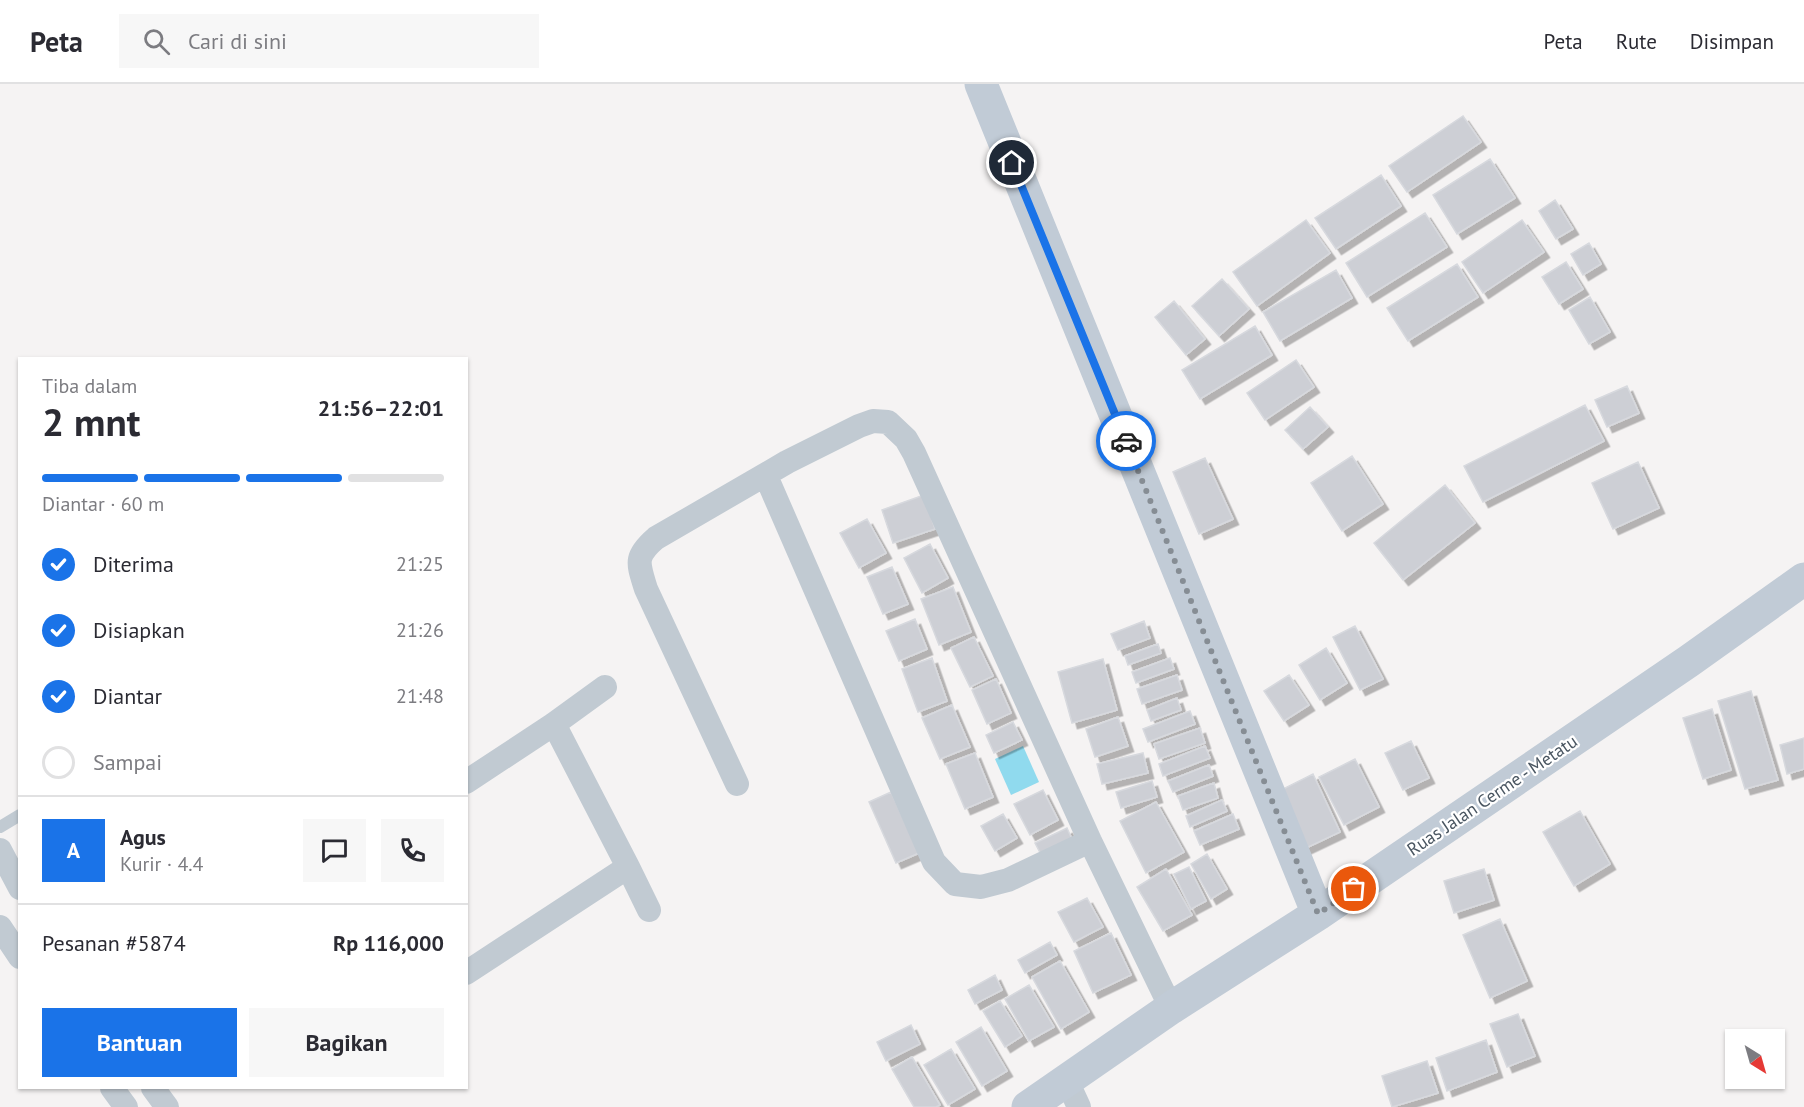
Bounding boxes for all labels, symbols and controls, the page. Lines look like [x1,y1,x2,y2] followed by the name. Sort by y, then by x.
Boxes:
[119,14,539,68] search box
[30,23,83,60] text: Peta
[140,25,173,58] icon: search
[188,27,287,55] text: Cari di sini
[1543,28,1583,55] text: Peta
[1616,28,1657,55] text: Rute
[1690,28,1774,55] text: Disimpan
[986,137,1037,188] pin
[995,146,1028,179] icon: home
[42,373,137,399] text: Tiba dalam
[318,394,444,422] text: 21:56–22:01
[42,396,140,447] text: 2 mnt
[1096,411,1156,471] courier
[1110,425,1143,458] icon: car
[42,491,164,517] text: Diantar · 60 m
[42,548,75,581] icon: check
[93,550,174,578] text: Diterima
[396,551,444,577] text: 21:25
[42,614,75,647] icon: check
[93,616,185,644] text: Disiapkan
[396,617,444,643] text: 21:26
[42,680,75,713] icon: check
[93,682,162,710] text: Diantar
[396,683,444,709] text: 21:48
[1402,729,1582,861] street label: Ruas Jalan Cerme - Metatu
[93,748,162,776] text: Sampai
[303,819,366,882] button: chat
[381,819,444,882] button: phone
[120,823,166,851] text: Agus
[67,836,80,864] text: A
[120,851,203,877] text: Kurir · 4.4
[1328,863,1379,914] pin
[1337,872,1370,905] icon: bag
[42,929,186,957] text: Pesanan #5874
[333,929,444,957] text: Rp 116,000
[42,1008,237,1077] button: Bantuan
[249,1008,444,1077] button: Bagikan
[1725,1029,1785,1089] north arrow
[1725,1029,1785,1089] map controls

